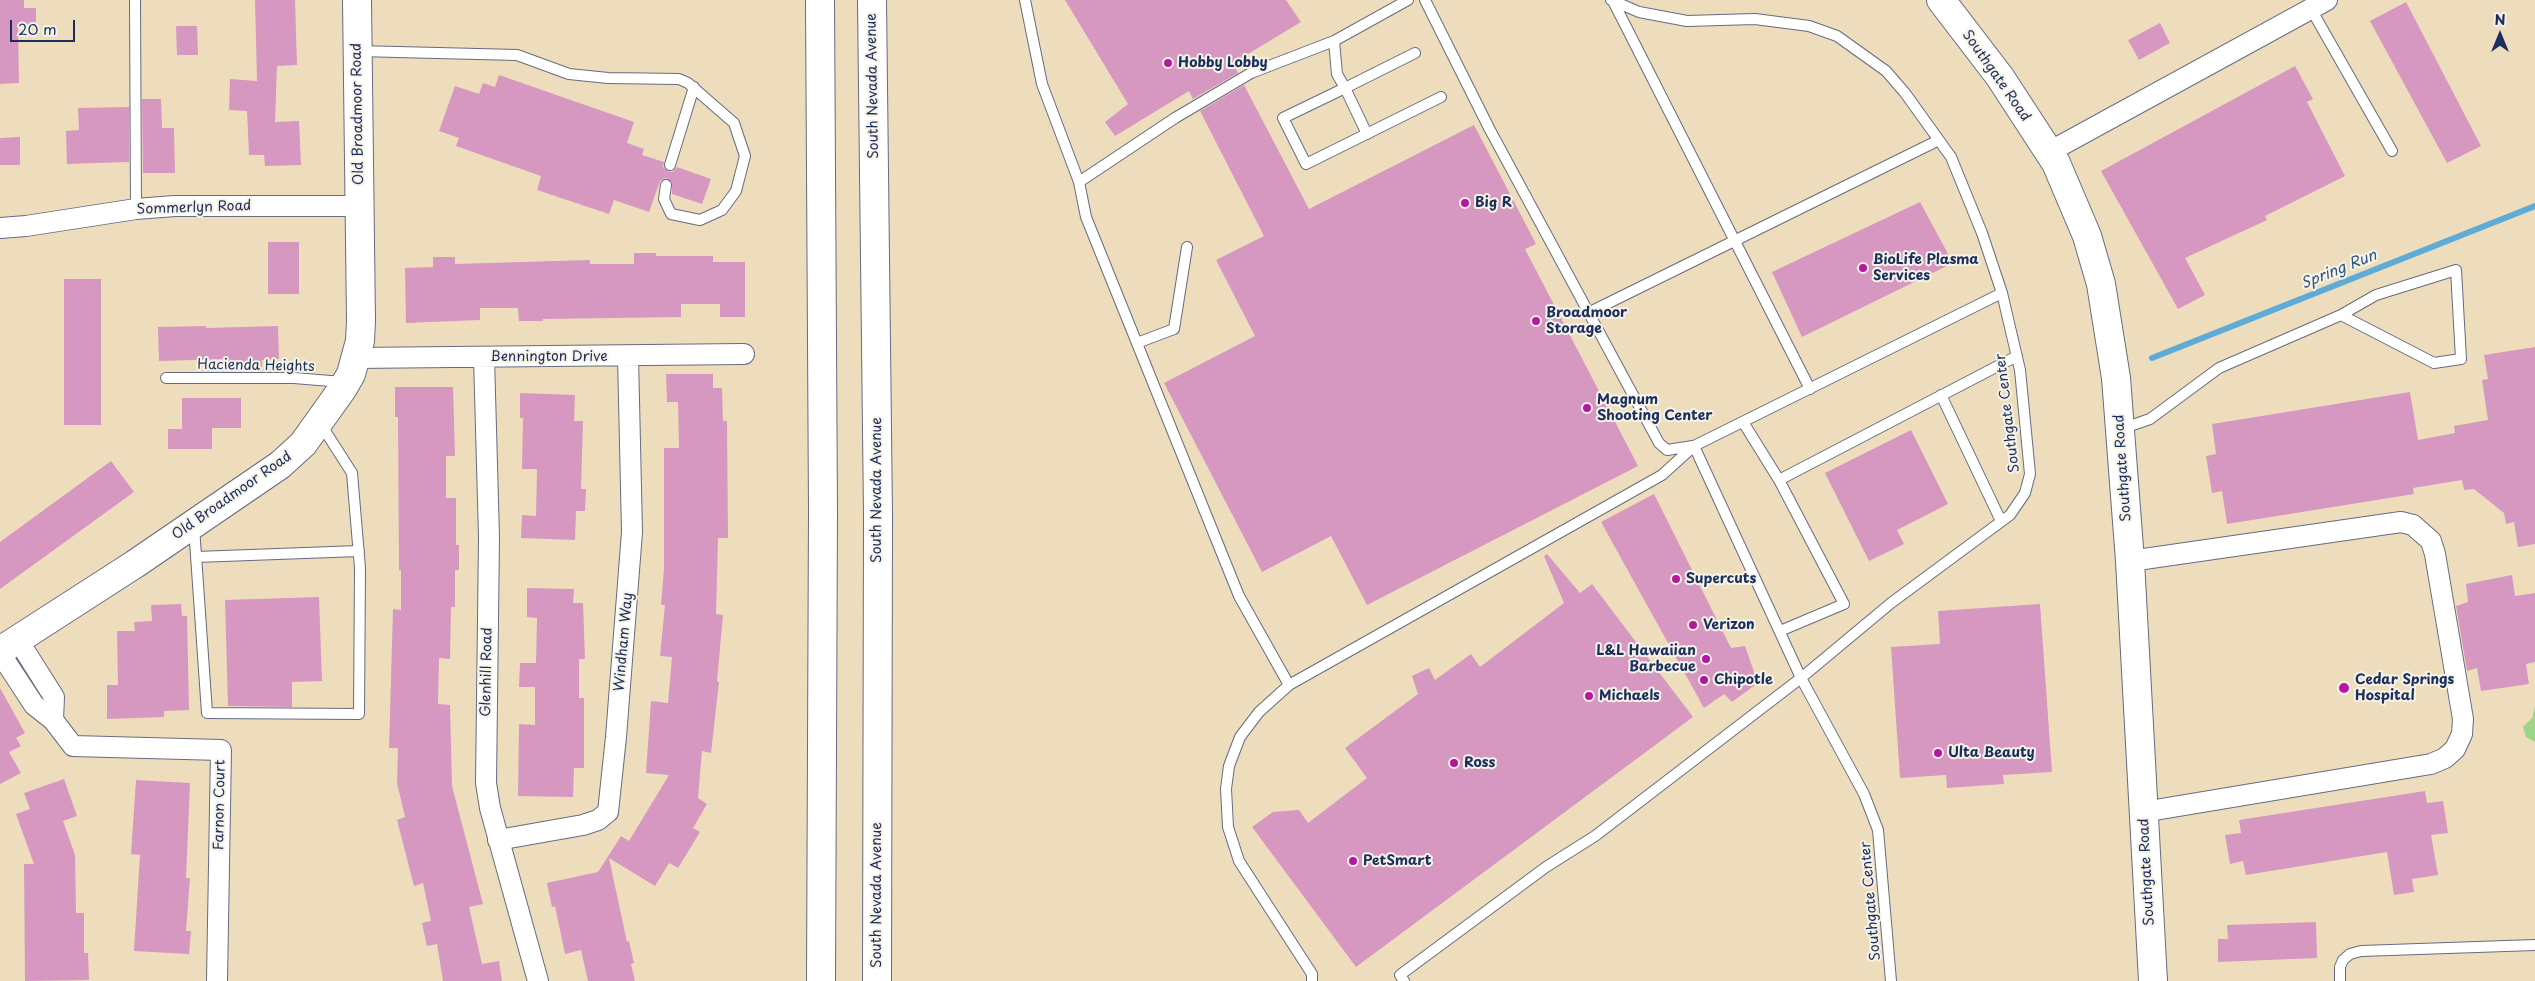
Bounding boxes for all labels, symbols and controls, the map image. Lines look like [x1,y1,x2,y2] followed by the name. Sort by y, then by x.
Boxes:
[2494,9,2506,30] text: N
[12,10,78,42] scale bar
[2475,10,2525,60] north arrow
[863,13,883,159] street label: South Nevada Avenue
[18,17,57,40] text: 20 m
[1958,27,2034,125] street label: Southgate Road
[348,43,368,185] street label: Old Broadmoor Road
[1178,55,1268,71] place label: Hobby Lobby
[1162,57,1174,69] marker: Hobby Lobby
[1475,195,1512,211] place label: Big R
[1459,197,1471,209] marker: Big R
[136,198,252,218] street label: Sommerlyn Road
[2299,247,2379,293] water label: Spring Run
[1873,252,1979,284] place label: BioLife Plasma Services
[1857,262,1869,274] marker: BioLife Plasma Services
[1546,305,1627,338] place label: Broadmoor Storage
[1530,315,1542,327] marker: Broadmoor Storage
[490,349,608,365] street label: Bennington Drive
[1992,353,2024,473] street label: Southgate Center
[197,357,315,375] street label: Hacienda Heights
[1597,392,1713,424] place label: Magnum Shooting Center
[1581,402,1593,414] marker: Magnum Shooting Center
[2111,414,2135,522] street label: Southgate Road
[869,417,885,563] street label: South Nevada Avenue
[169,448,295,544] street label: Old Broadmoor Road
[1686,571,1756,587] place label: Supercuts
[1670,573,1682,585] marker: Supercuts
[611,592,637,692] street label: Windham Way
[1703,617,1755,633] place label: Verizon
[1687,619,1699,631] marker: Verizon
[478,627,496,717] street label: Glenhill Road
[1596,643,1696,676] place label: L&L Hawaiian Barbecue
[1700,653,1712,665] marker: L&L Hawaiian Barbecue
[1714,672,1773,688] place label: Chipotle
[2355,672,2454,704] place label: Cedar Springs Hospital
[1698,674,1710,686] marker: Chipotle
[2337,681,2351,695] marker: Cedar Springs Hospital
[1599,688,1660,704] place label: Michaels
[1583,690,1595,702] marker: Michaels
[1948,745,2035,761] place label: Ulta Beauty
[1932,747,1944,759] marker: Ulta Beauty
[1464,755,1495,771] place label: Ross
[1448,757,1460,769] marker: Ross
[211,760,229,850] street label: Farnon Court
[2136,818,2158,926] street label: Southgate Road
[869,822,885,968] street label: South Nevada Avenue
[1857,841,1885,961] street label: Southgate Center
[1363,853,1431,869] place label: PetSmart
[1347,855,1359,867] marker: PetSmart

